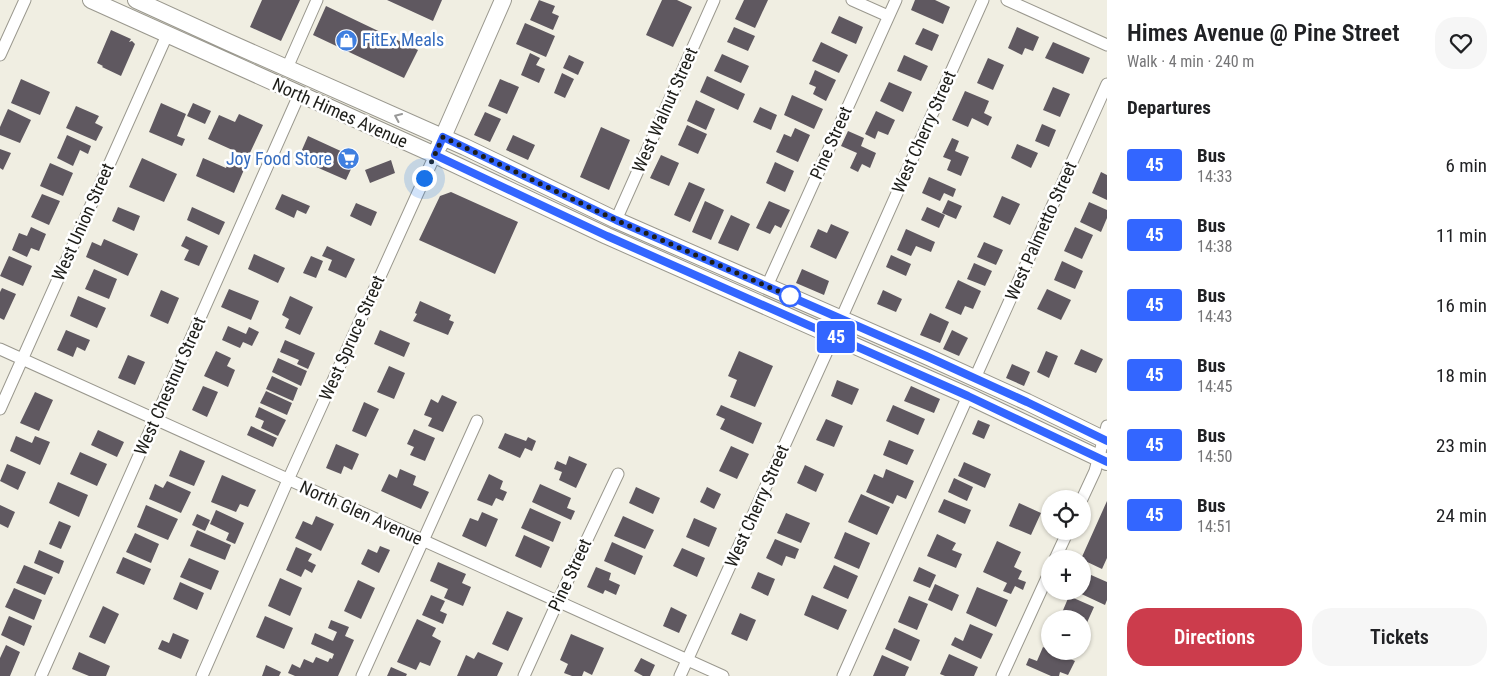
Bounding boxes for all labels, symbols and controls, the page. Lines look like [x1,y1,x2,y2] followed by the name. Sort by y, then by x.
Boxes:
[1435,17,1487,69] button: heart
[1127,19,1400,47] text: Himes Avenue @ Pine Street
[334,28,358,52] shop icon: FitEx Meals
[362,29,444,50] place label: FitEx Meals
[628,44,702,176] street label: West Walnut Street
[1127,52,1254,71] text: Walk · 4 min · 240 m
[887,67,960,196] street label: West Cherry Street
[269,73,411,152] street label: North Himes Avenue
[1127,96,1211,119] text: Departures
[805,103,856,183] street label: Pine Street
[394,113,403,124] one-way arrow
[1197,144,1226,167] text: Bus
[336,147,360,171] supermarket icon: Joy Food Store
[226,148,332,169] place label: Joy Food Store
[1145,154,1164,175] text: 45
[1445,154,1487,177] text: 6 min
[1000,158,1081,304] street label: West Palmetto Street
[47,160,118,284] street label: West Union Street
[412,166,437,191] your location
[1197,167,1232,186] text: 14:33
[1197,214,1226,237] text: Bus
[1145,224,1164,245] text: 45
[1436,224,1487,247] text: 11 min
[1197,237,1232,256] text: 14:38
[314,272,389,404] street label: West Spruce Street
[1197,284,1226,307] text: Bus
[779,285,801,307] unlabelled marker
[1145,294,1164,315] text: 45
[1436,294,1487,317] text: 16 min
[1197,307,1232,326] text: 14:43
[130,313,210,458] street label: West Chestnut Street
[814,321,858,353] line badge: 45
[827,326,845,347] text: 45
[1197,354,1226,377] text: Bus
[1145,364,1164,385] text: 45
[1436,364,1487,387] text: 18 min
[1197,377,1232,396] text: 14:45
[1197,424,1226,447] text: Bus
[1145,434,1164,455] text: 45
[1436,434,1487,457] text: 23 min
[720,441,793,570] street label: West Cherry Street
[1197,447,1232,466] text: 14:50
[297,476,426,549] street label: North Glen Avenue
[1041,490,1091,660] map controls
[1041,490,1091,540] button: locate
[1197,494,1226,517] text: Bus
[1145,504,1164,525] text: 45
[1436,504,1487,527] text: 24 min
[1197,517,1232,536] text: 14:51
[544,535,595,614] street label: Pine Street
[1041,550,1091,600] button: +
[1127,608,1302,666] button: Directions
[1312,608,1487,666] button: Tickets
[1041,610,1091,660] button: −

